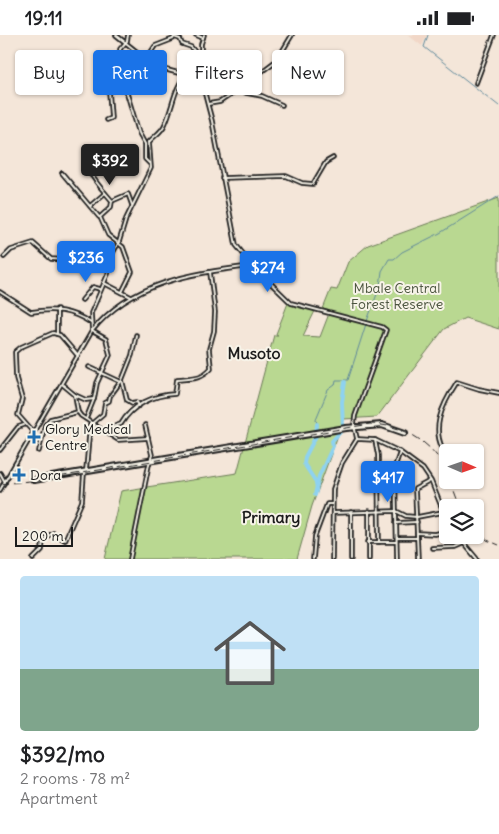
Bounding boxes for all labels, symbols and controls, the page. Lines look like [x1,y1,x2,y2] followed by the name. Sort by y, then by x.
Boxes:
[25,6,63,30] text: 19:11
[15,50,83,95] chip: Buy
[93,50,167,95] chip: Rent
[177,50,262,95] chip: Filters
[272,50,344,95] chip: New
[80,143,140,186] pin: $392
[92,150,128,170] text: $392
[56,241,116,283] pin: $236
[68,247,104,267] text: $236
[238,251,298,293] pin: $274
[251,257,285,277] text: $274
[351,279,443,313] park label: Mbale Central Forest Reserve
[228,343,280,363] district label: Musoto
[45,420,131,454] place label: Glory Medical Centre
[27,430,41,444] marker: Glory Medical Centre
[439,444,484,489] north arrow
[439,444,484,544] map controls
[358,461,418,503] pin: $417
[30,466,61,484] place label: Dora
[372,467,404,487] text: $417
[12,468,26,482] marker: Dora
[439,499,484,544] button: layers
[242,507,300,528] district label: Primary
[15,524,72,547] scale bar
[22,527,64,545] text: 200 m
[205,608,295,698] icon: home
[20,741,105,768] text: $392/mo
[20,768,130,788] text: 2 rooms · 78 m²
[20,788,98,808] text: Apartment

